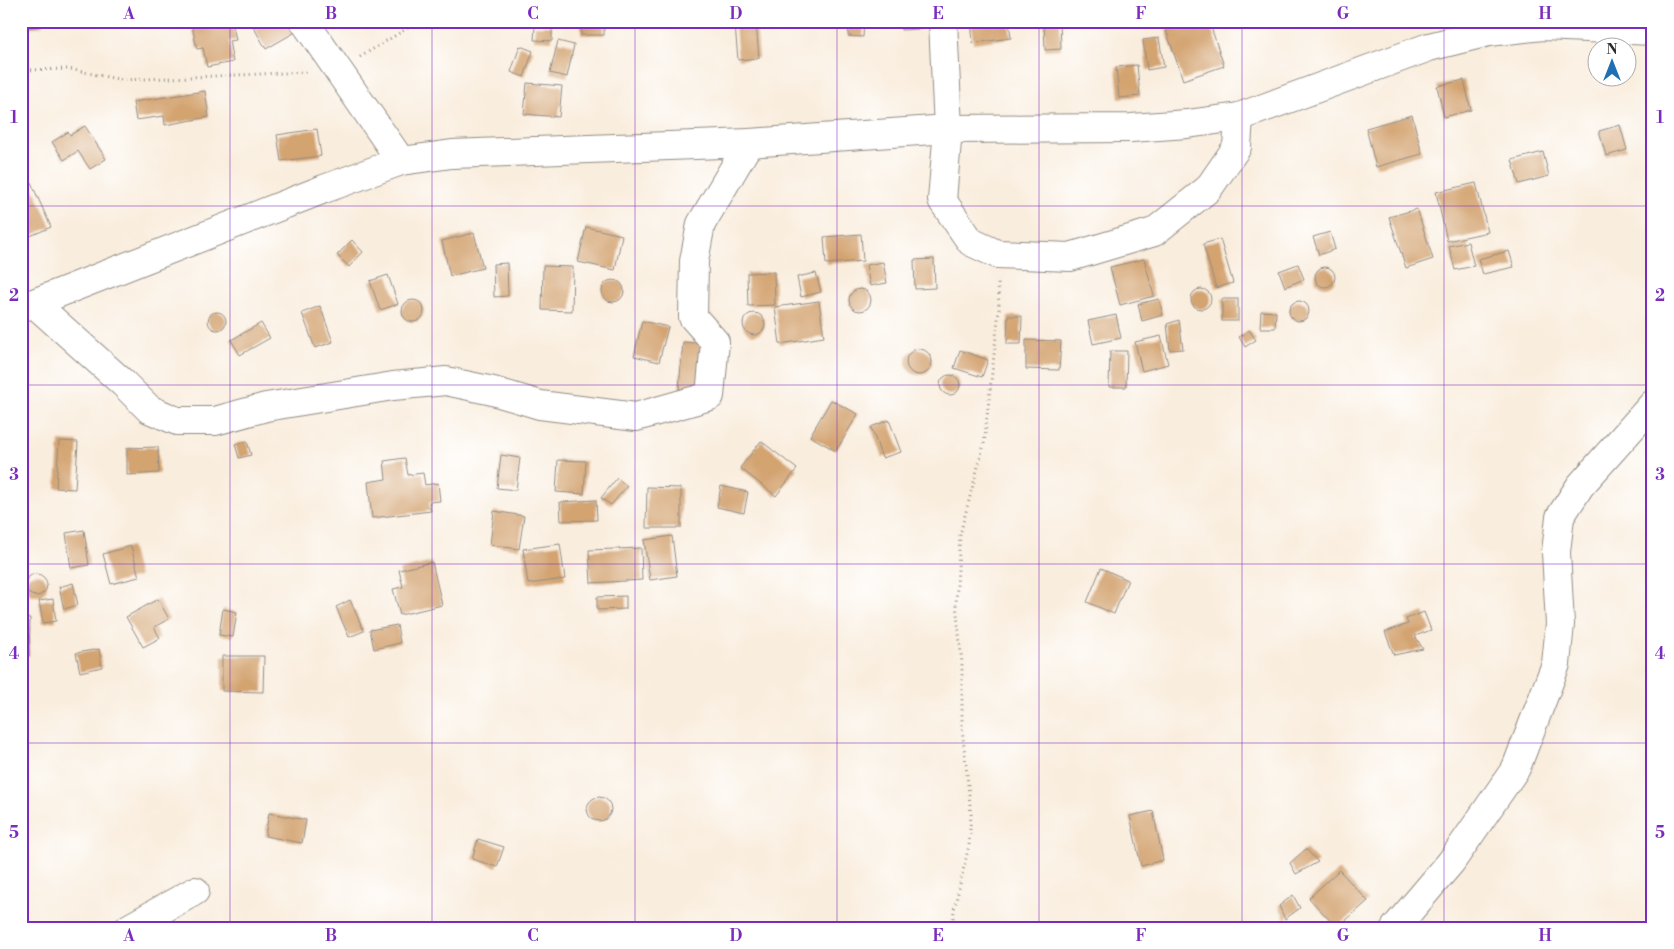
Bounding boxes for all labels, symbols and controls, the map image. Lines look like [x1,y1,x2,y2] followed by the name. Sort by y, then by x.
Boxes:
[122,4,135,24] text: A
[325,4,337,24] text: B
[527,4,539,24] text: C
[730,4,743,24] text: D
[932,4,944,24] text: E
[1135,4,1147,24] text: F
[1337,4,1350,24] text: G
[1538,4,1552,24] text: H
[1586,38,1636,88] north arrow
[1606,41,1618,59] text: N
[10,108,18,128] text: 1
[1656,108,1664,128] text: 1
[9,286,19,306] text: 2
[1655,286,1665,306] text: 2
[9,465,19,485] text: 3
[1655,465,1665,485] text: 3
[9,644,20,664] text: 4
[1655,644,1666,664] text: 4
[9,823,19,843] text: 5
[1655,823,1665,843] text: 5
[122,926,135,946] text: A
[325,926,337,946] text: B
[527,926,539,946] text: C
[730,926,743,946] text: D
[932,926,944,946] text: E
[1135,926,1147,946] text: F
[1337,926,1350,946] text: G
[1538,926,1552,946] text: H

